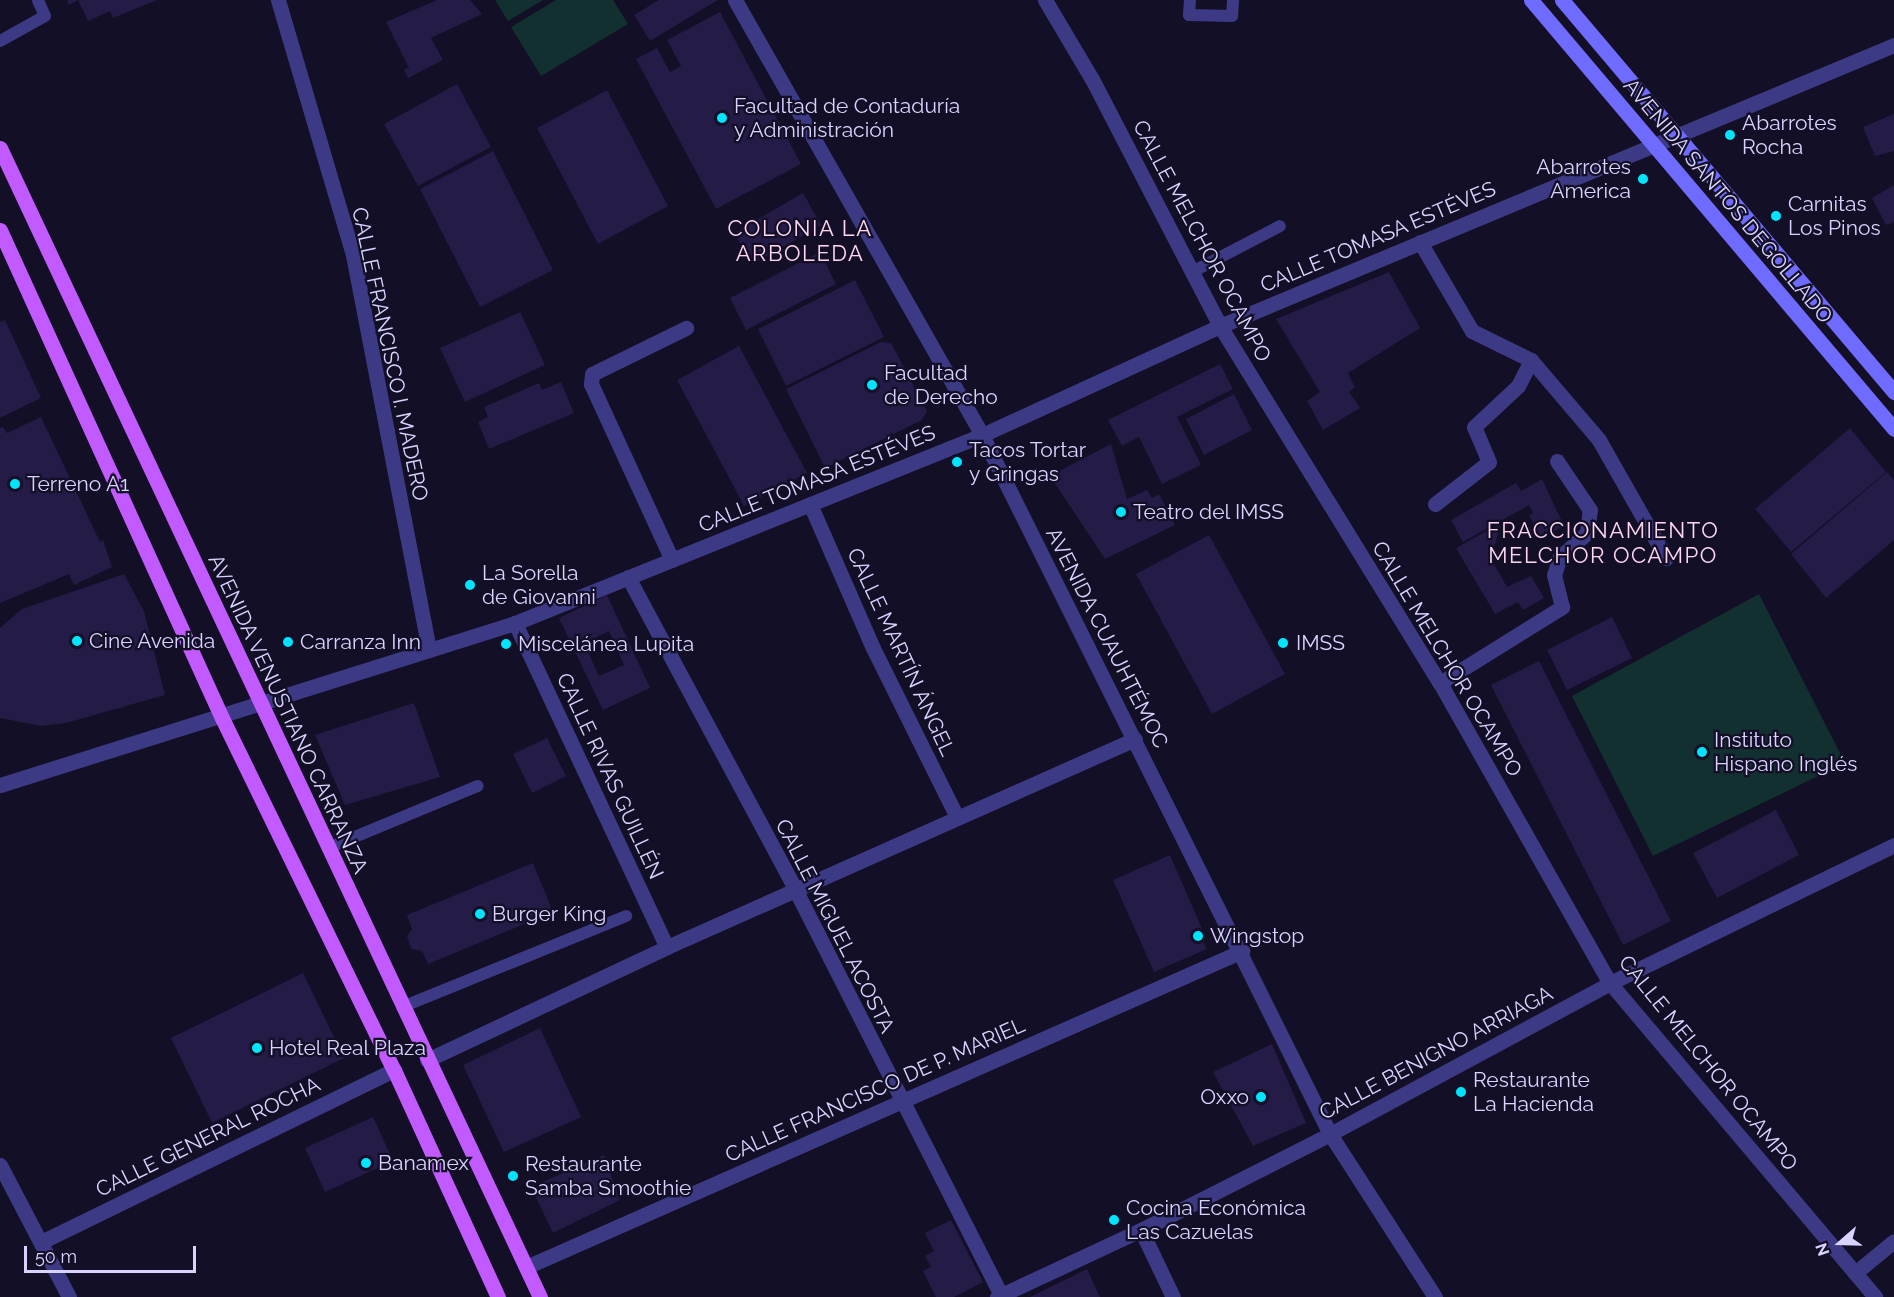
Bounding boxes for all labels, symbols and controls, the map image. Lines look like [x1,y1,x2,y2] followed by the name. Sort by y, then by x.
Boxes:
[1618,73,1838,329] street label: AVENIDA SANTOS DEGOLLADO
[734,93,960,143] place label: Facultad de Contaduría y Administración
[1742,110,1837,160] place label: Abarrotes Rocha
[715,111,729,125] marker: Facultad de Contaduría y Administración
[1127,116,1277,366] street label: CALLE MELCHOR OCAMPO
[1723,128,1737,142] marker: Abarrotes Rocha
[1536,154,1631,204] place label: Abarrotes America
[1636,172,1650,186] marker: Abarrotes America
[1256,176,1500,298] street label: CALLE TOMASA ESTÉVES
[1788,191,1881,241] place label: Carnitas Los Pinos
[347,205,433,503] street label: CALLE FRANCISCO I. MADERO
[1769,209,1783,223] marker: Carnitas Los Pinos
[727,215,873,266] district label: COLONIA LA ARBOLEDA
[884,360,998,410] place label: Facultad de Derecho
[865,378,879,392] marker: Facultad de Derecho
[694,420,940,538] street label: CALLE TOMASA ESTÉVES
[969,437,1087,487] place label: Tacos Tortar y Gringas
[950,455,964,469] marker: Tacos Tortar y Gringas
[27,471,130,497] place label: Terreno A1
[8,477,22,491] marker: Terreno A1
[1133,499,1285,525] place label: Teatro del IMSS
[1114,505,1128,519] marker: Teatro del IMSS
[1487,517,1719,568] district label: FRACCIONAMIENTO MELCHOR OCAMPO
[1040,523,1174,753] street label: AVENIDA CUAUHTÉMOC
[1367,537,1527,781] street label: CALLE MELCHOR OCAMPO
[842,544,960,760] street label: CALLE MARTÍN ÁNGEL
[203,550,373,878] street label: AVENIDA VENUSTIANO CARRANZA
[482,560,596,610] place label: La Sorella de Giovanni
[463,578,477,592] marker: La Sorella de Giovanni
[89,628,216,654] place label: Cine Avenida
[300,629,421,655] place label: Carranza Inn
[1296,630,1345,656] place label: IMSS
[518,631,694,657] place label: Miscelánea Lupita
[70,634,84,648] marker: Cine Avenida
[1274,634,1292,652] marker: IMSS
[281,635,295,649] marker: Carranza Inn
[499,637,513,651] marker: Miscelánea Lupita
[551,669,669,883] street label: CALLE RIVAS GUILLÉN
[1714,727,1857,777] place label: Instituto Hispano Inglés
[1695,745,1709,759] marker: Instituto Hispano Inglés
[770,814,900,1038] street label: CALLE MIGUEL ACOSTA
[492,901,607,927] place label: Burger King
[473,907,487,921] marker: Burger King
[1210,923,1304,949] place label: Wingstop
[1191,929,1205,943] marker: Wingstop
[1613,950,1803,1176] street label: CALLE MELCHOR OCAMPO
[1315,981,1557,1125] street label: CALLE BENIGNO ARRIAGA
[721,1012,1029,1168] street label: CALLE FRANCISCO DE P. MARIEL
[269,1035,427,1061] place label: Hotel Real Plaza
[250,1041,264,1055] marker: Hotel Real Plaza
[1473,1067,1594,1117] place label: Restaurante La Hacienda
[92,1072,324,1202] street label: CALLE GENERAL ROCHA
[1200,1084,1249,1110] place label: Oxxo
[1454,1085,1468,1099] marker: Restaurante La Hacienda
[1254,1090,1268,1104] marker: Oxxo
[378,1150,469,1176] place label: Banamex
[525,1151,691,1201] place label: Restaurante Samba Smoothie
[359,1156,373,1170] marker: Banamex
[506,1169,520,1183] marker: Restaurante Samba Smoothie
[1126,1195,1306,1245] place label: Cocina Económica Las Cazuelas
[1107,1213,1121,1227] marker: Cocina Económica Las Cazuelas
[1810,1213,1870,1273] north arrow
[27,1234,200,1272] scale bar
[1812,1240,1834,1258] text: N
[35,1246,77,1267] text: 50 m

